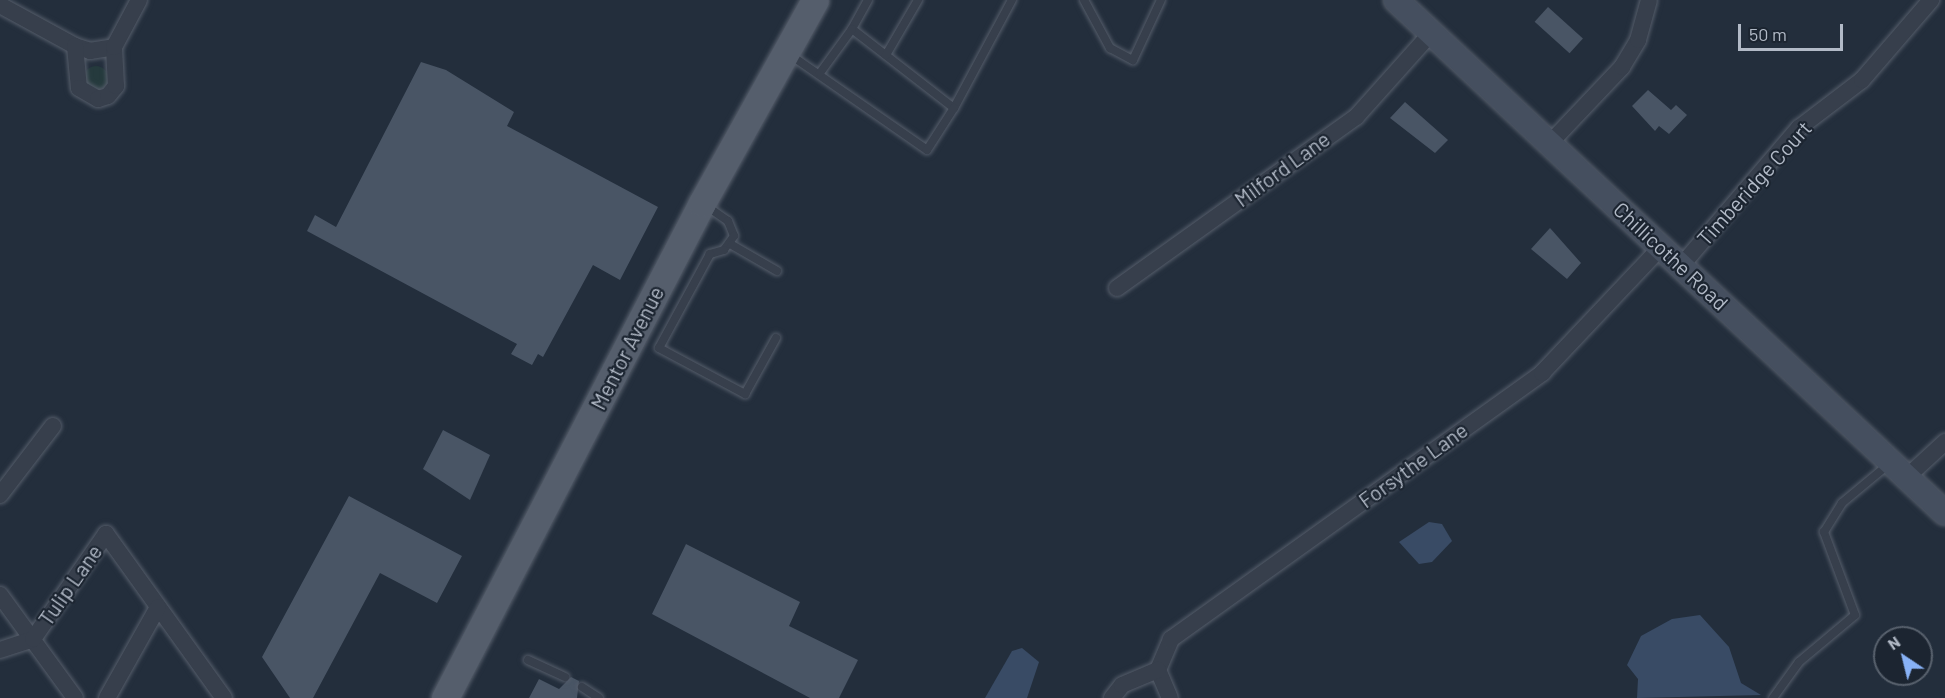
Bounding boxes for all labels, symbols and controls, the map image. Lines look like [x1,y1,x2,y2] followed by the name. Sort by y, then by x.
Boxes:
[1741,12,1846,50] scale bar
[1749,23,1787,45] text: 50 m
[1691,116,1817,250] street label: Timberidge Court
[1230,126,1334,212] street label: Milford Lane
[1609,197,1733,315] street label: Chillicothe Road
[585,282,669,414] street label: Mentor Avenue
[1354,417,1472,513] street label: Forsythe Lane
[33,540,107,630] street label: Tulip Lane
[1873,626,1933,686] north arrow
[1884,632,1903,653] text: N

